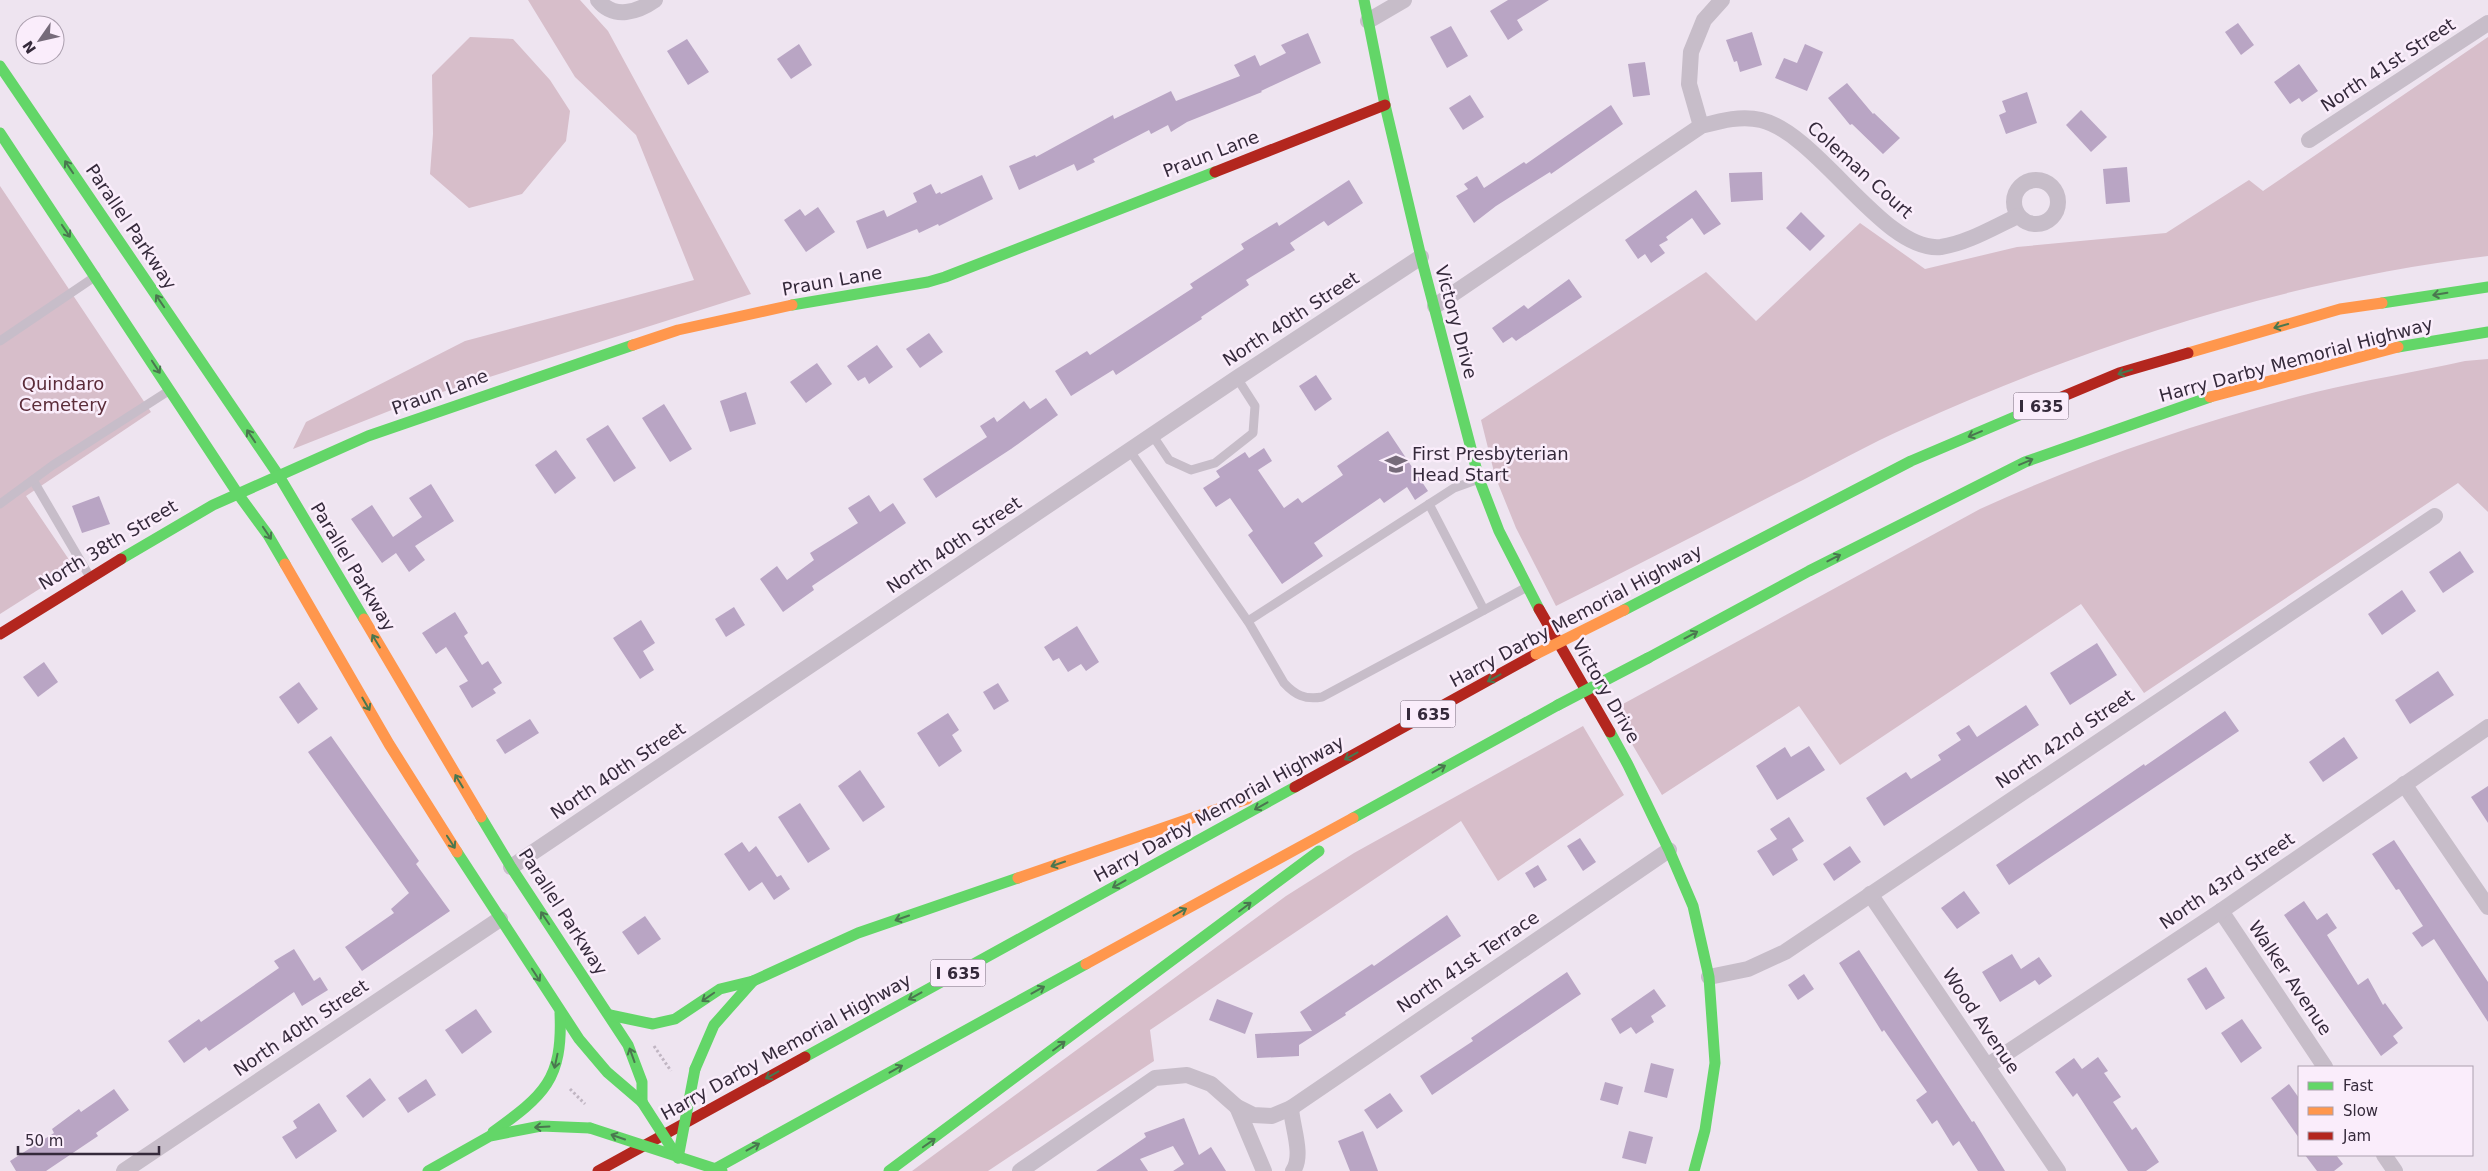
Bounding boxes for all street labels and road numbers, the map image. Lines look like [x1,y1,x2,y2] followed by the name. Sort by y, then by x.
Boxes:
[2317,13,2459,116] street label: North 41st Street
[1803,117,1917,223] street label: Coleman Court
[1160,126,1262,181] street label: Praun Lane
[82,160,181,294] street label: Parallel Parkway
[780,261,884,300] street label: Praun Lane
[1431,263,1482,381] street label: Victory Drive
[1219,267,1363,370] street label: North 40th Street
[2157,313,2435,406] street label: Harry Darby Memorial Highway
[389,364,491,419] street label: Praun Lane
[2014,392,2068,420] road number: I 635
[882,492,1025,597] street label: North 40th Street
[35,495,181,594] street label: North 38th Street
[307,498,400,635] street label: Parallel Parkway
[1446,540,1706,691] street label: Harry Darby Memorial Highway
[1568,635,1645,747] street label: Victory Drive
[1992,685,2138,793] street label: North 42nd Street
[1400,701,1456,728] road number: I 635
[546,718,689,823] street label: North 40th Street
[1090,731,1348,886] street label: Harry Darby Memorial Highway
[2155,828,2298,933] street label: North 43rd Street
[515,845,612,979] street label: Parallel Parkway
[1393,906,1543,1017] street label: North 41st Terrace
[2244,916,2336,1039] street label: Walker Avenue
[930,960,986,986] road number: I 635
[1938,964,2024,1077] street label: Wood Avenue
[657,969,915,1124] street label: Harry Darby Memorial Highway
[229,975,372,1080] street label: North 40th Street

